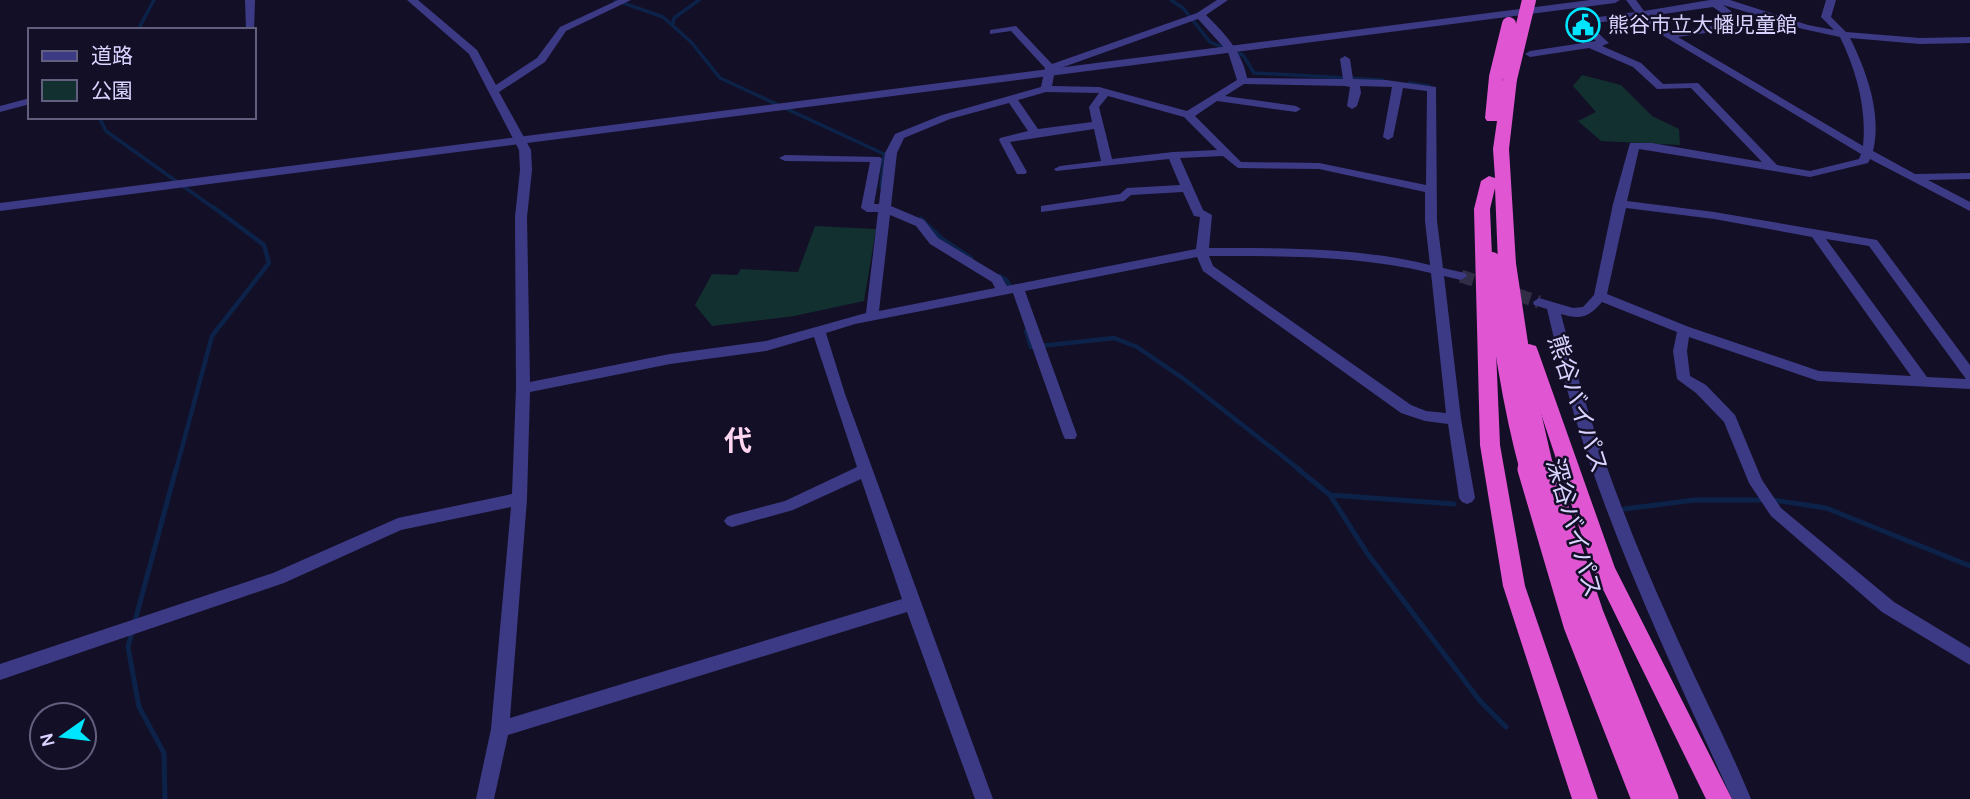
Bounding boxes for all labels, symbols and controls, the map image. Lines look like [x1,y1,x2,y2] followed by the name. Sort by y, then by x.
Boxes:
[1564,6,1602,44] public building icon: 熊谷市立大幡児童館
[1608,13,1797,37] place label: 熊谷市立大幡児童館
[28,28,256,119] legend
[91,44,133,68] text: 道路
[91,79,133,103] text: 公園
[1543,331,1613,477] street label: 熊谷バイパス
[724,424,752,457] district label: 代
[1541,455,1607,601] street label: 深谷バイパス
[28,701,98,771] north arrow
[35,731,60,749] text: N

